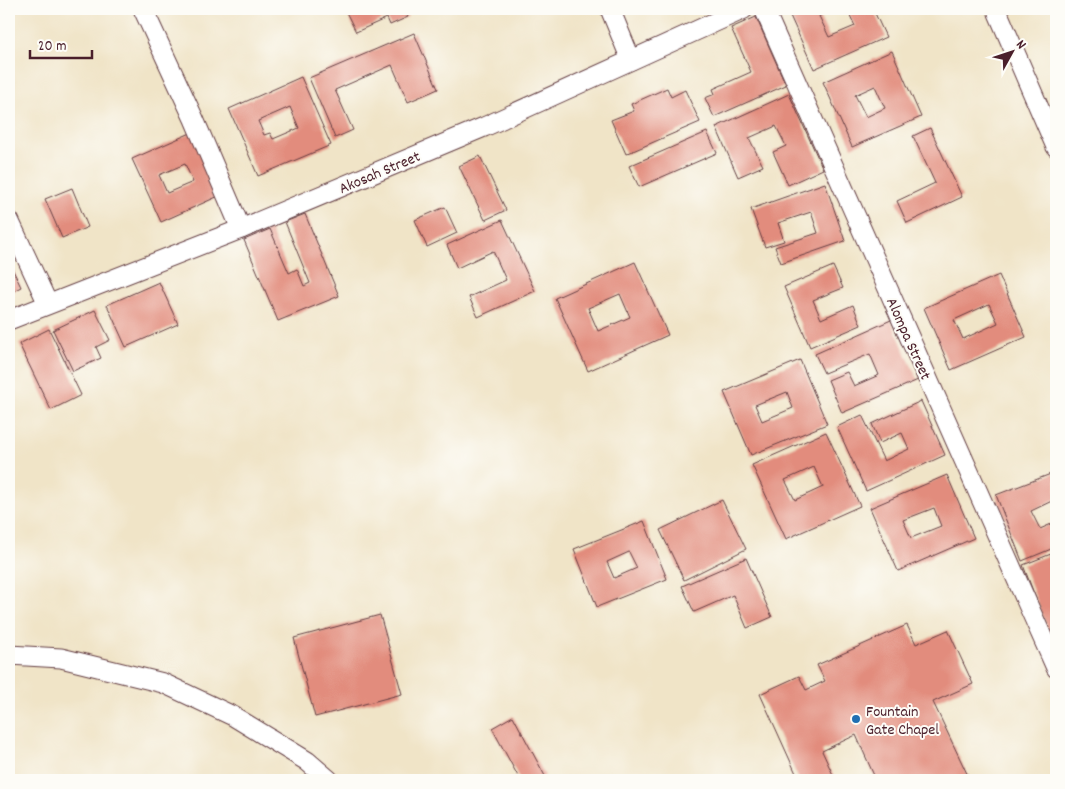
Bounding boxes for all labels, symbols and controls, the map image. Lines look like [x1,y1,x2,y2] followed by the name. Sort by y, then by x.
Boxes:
[30,28,92,60] scale bar
[988,28,1038,78] north arrow
[38,36,66,58] text: 20 m
[1011,36,1030,54] text: N
[336,146,424,201] street label: Akosah Street
[879,294,936,384] street label: Alompa Street
[866,701,939,742] place label: Fountain Gate Chapel
[850,713,862,725] marker: Fountain Gate Chapel

